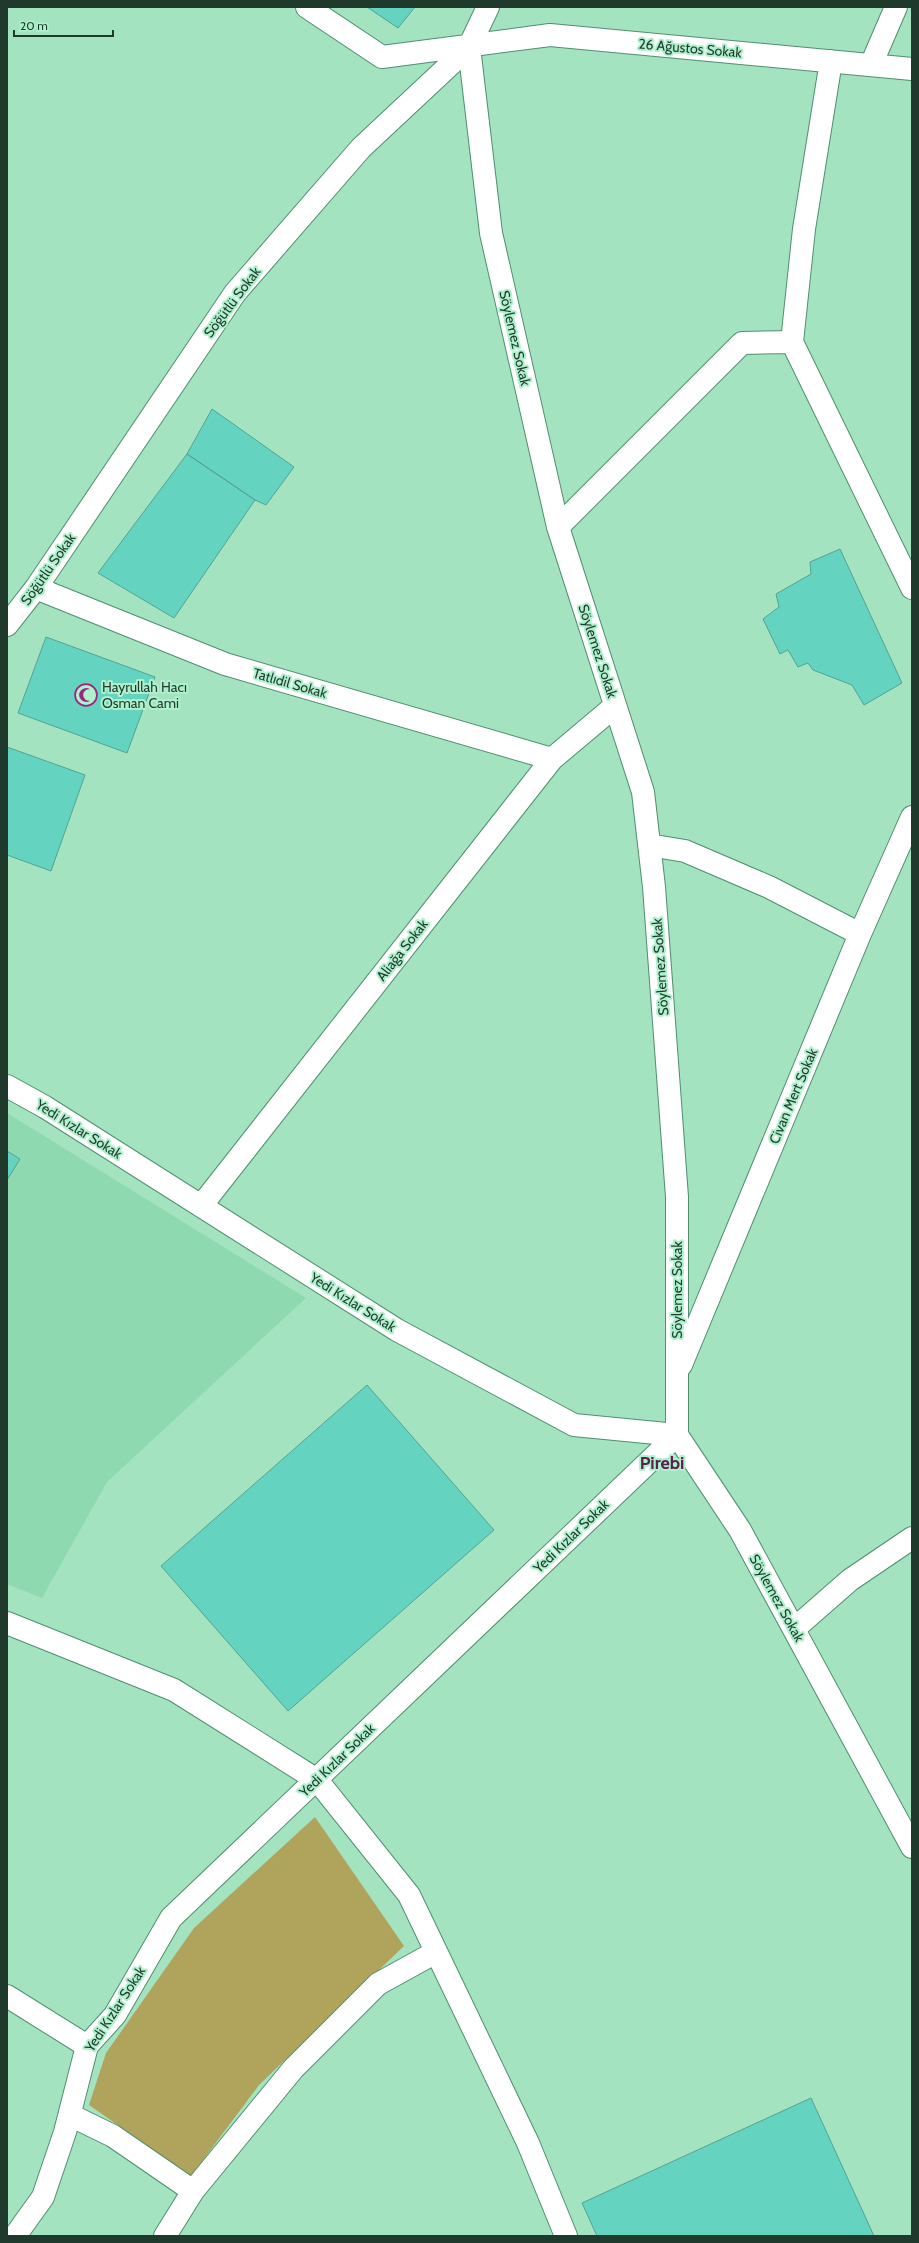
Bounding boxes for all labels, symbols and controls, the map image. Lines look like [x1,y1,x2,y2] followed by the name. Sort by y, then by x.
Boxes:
[14,12,113,38] scale bar
[20,18,48,33] text: 20 m
[638,35,743,62] street label: 26 Ağustos Sokak
[200,263,265,341] street label: Söğütlü Sokak
[495,288,535,388] street label: Söylemez Sokak
[17,529,80,608] street label: Söğütlü Sokak
[574,602,622,701] street label: Söylemez Sokak
[251,664,330,702] street label: Tatlıdil Sokak
[102,678,187,712] place label: Hayrullah Hacı Osman Cami
[73,682,99,708] mosque icon: Hayrullah Hacı Osman Cami
[372,915,432,984] street label: Aliağa Sokak
[648,917,672,1016] street label: Söylemez Sokak
[765,1045,822,1147] street label: Civan Mert Sokak
[32,1095,126,1163] street label: Yedi Kızlar Sokak
[668,1241,686,1339] street label: Söylemez Sokak
[306,1268,400,1336] street label: Yedi Kızlar Sokak
[640,1452,684,1474] district label: Pirebi
[529,1495,613,1577] street label: Yedi Kızlar Sokak
[746,1551,809,1646] street label: Söylemez Sokak
[295,1719,379,1801] street label: Yedi Kızlar Sokak
[80,1962,150,2056] street label: Yedi Kızlar Sokak

